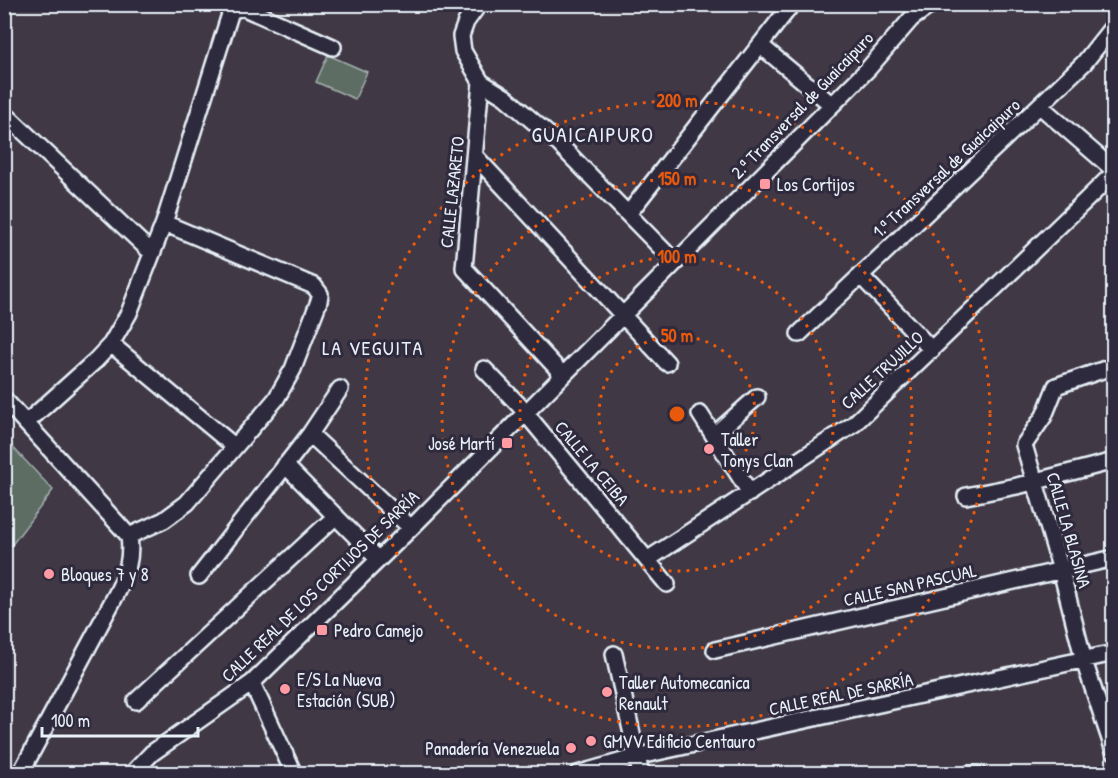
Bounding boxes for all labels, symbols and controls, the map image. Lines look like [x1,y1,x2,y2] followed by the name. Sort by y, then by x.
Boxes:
[725,26,879,184] street label: 2.ª Transversal de Guaicaipuro
[657,88,697,113] text: 200 m
[867,93,1025,243] street label: 1.ª Transversal de Guaicaipuro
[532,120,654,149] district label: GUAICAIPURO
[434,135,470,249] street label: CALLE LAZARETO
[658,166,696,191] text: 150 m
[777,172,855,197] place label: Los Cortijos
[758,177,772,191] marker: Los Cortijos
[657,244,697,269] text: 100 m
[661,323,693,348] text: 50 m
[835,325,929,415] street label: CALLE TRUJILLO
[322,334,424,361] district label: LA VEGUITA
[667,404,687,424] centre of rings
[549,415,635,511] street label: CALLE LA CEIBA
[721,427,793,473] place label: Taller Tonys Clan
[428,431,495,456] place label: José Martí
[500,436,514,450] marker: José Martí
[702,442,716,456] marker: Taller Tonys Clan
[1041,469,1098,591] street label: CALLE LA BLASINA
[215,484,425,688] street label: CALLE REAL DE LOS CORTIJOS DE SARRÍA
[841,557,979,612] street label: CALLE SAN PASCUAL
[61,562,149,587] place label: Bloques 7 y 8
[42,567,56,581] marker: Bloques 7 y 8
[334,618,423,643] place label: Pedro Camejo
[315,623,329,637] marker: Pedro Camejo
[767,666,916,722] street label: CALLE REAL DE SARRÍA
[297,667,396,713] place label: E/S La Nueva Estación (SUB)
[619,670,750,716] place label: Taller Automecanica Renault
[278,682,292,696] marker: E/S La Nueva Estación (SUB)
[600,685,614,699] marker: Taller Automecanica Renault
[42,700,198,738] scale bar
[51,708,90,733] text: 100 m
[603,729,755,754] place label: GMVV Edificio Centauro
[584,734,598,748] marker: GMVV Edificio Centauro
[425,736,559,761] place label: Panadería Venezuela
[564,741,578,755] marker: Panadería Venezuela

